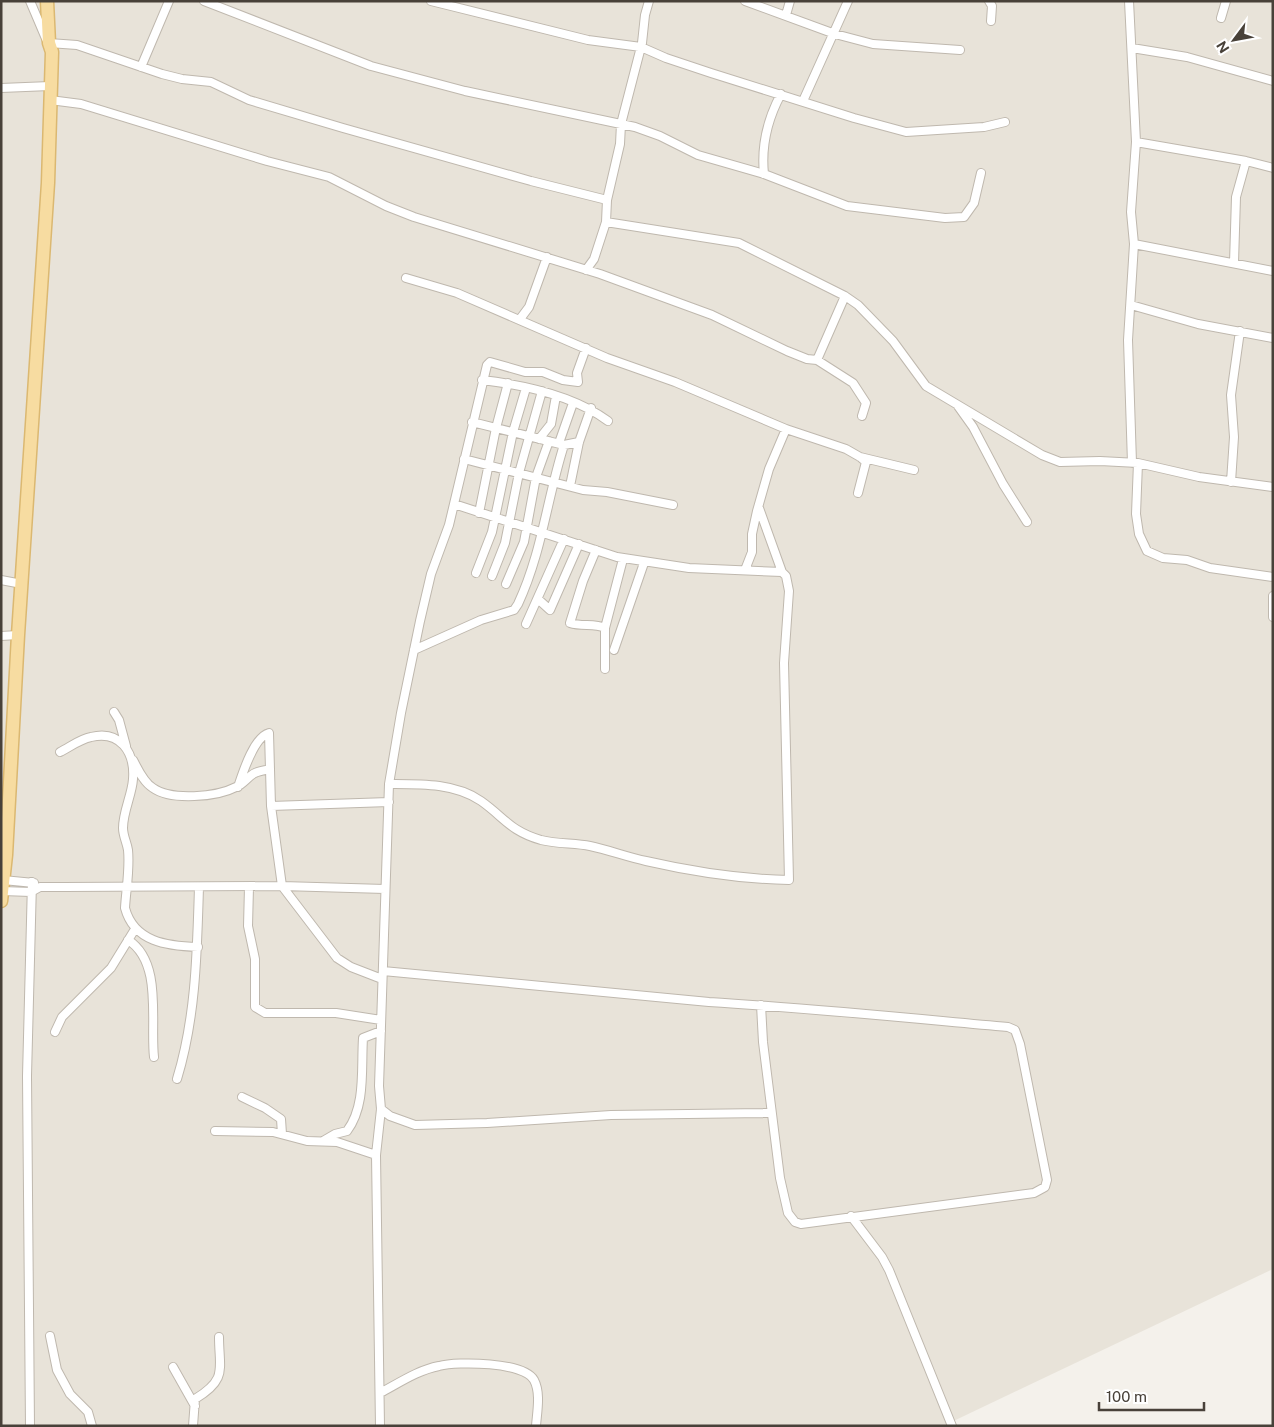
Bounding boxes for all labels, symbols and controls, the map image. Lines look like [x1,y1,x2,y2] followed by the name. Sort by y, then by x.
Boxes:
[1209,15,1259,65] north arrow
[1213,38,1233,56] text: N
[1099,1380,1204,1412] scale bar
[1106,1388,1147,1405] text: 100 m

